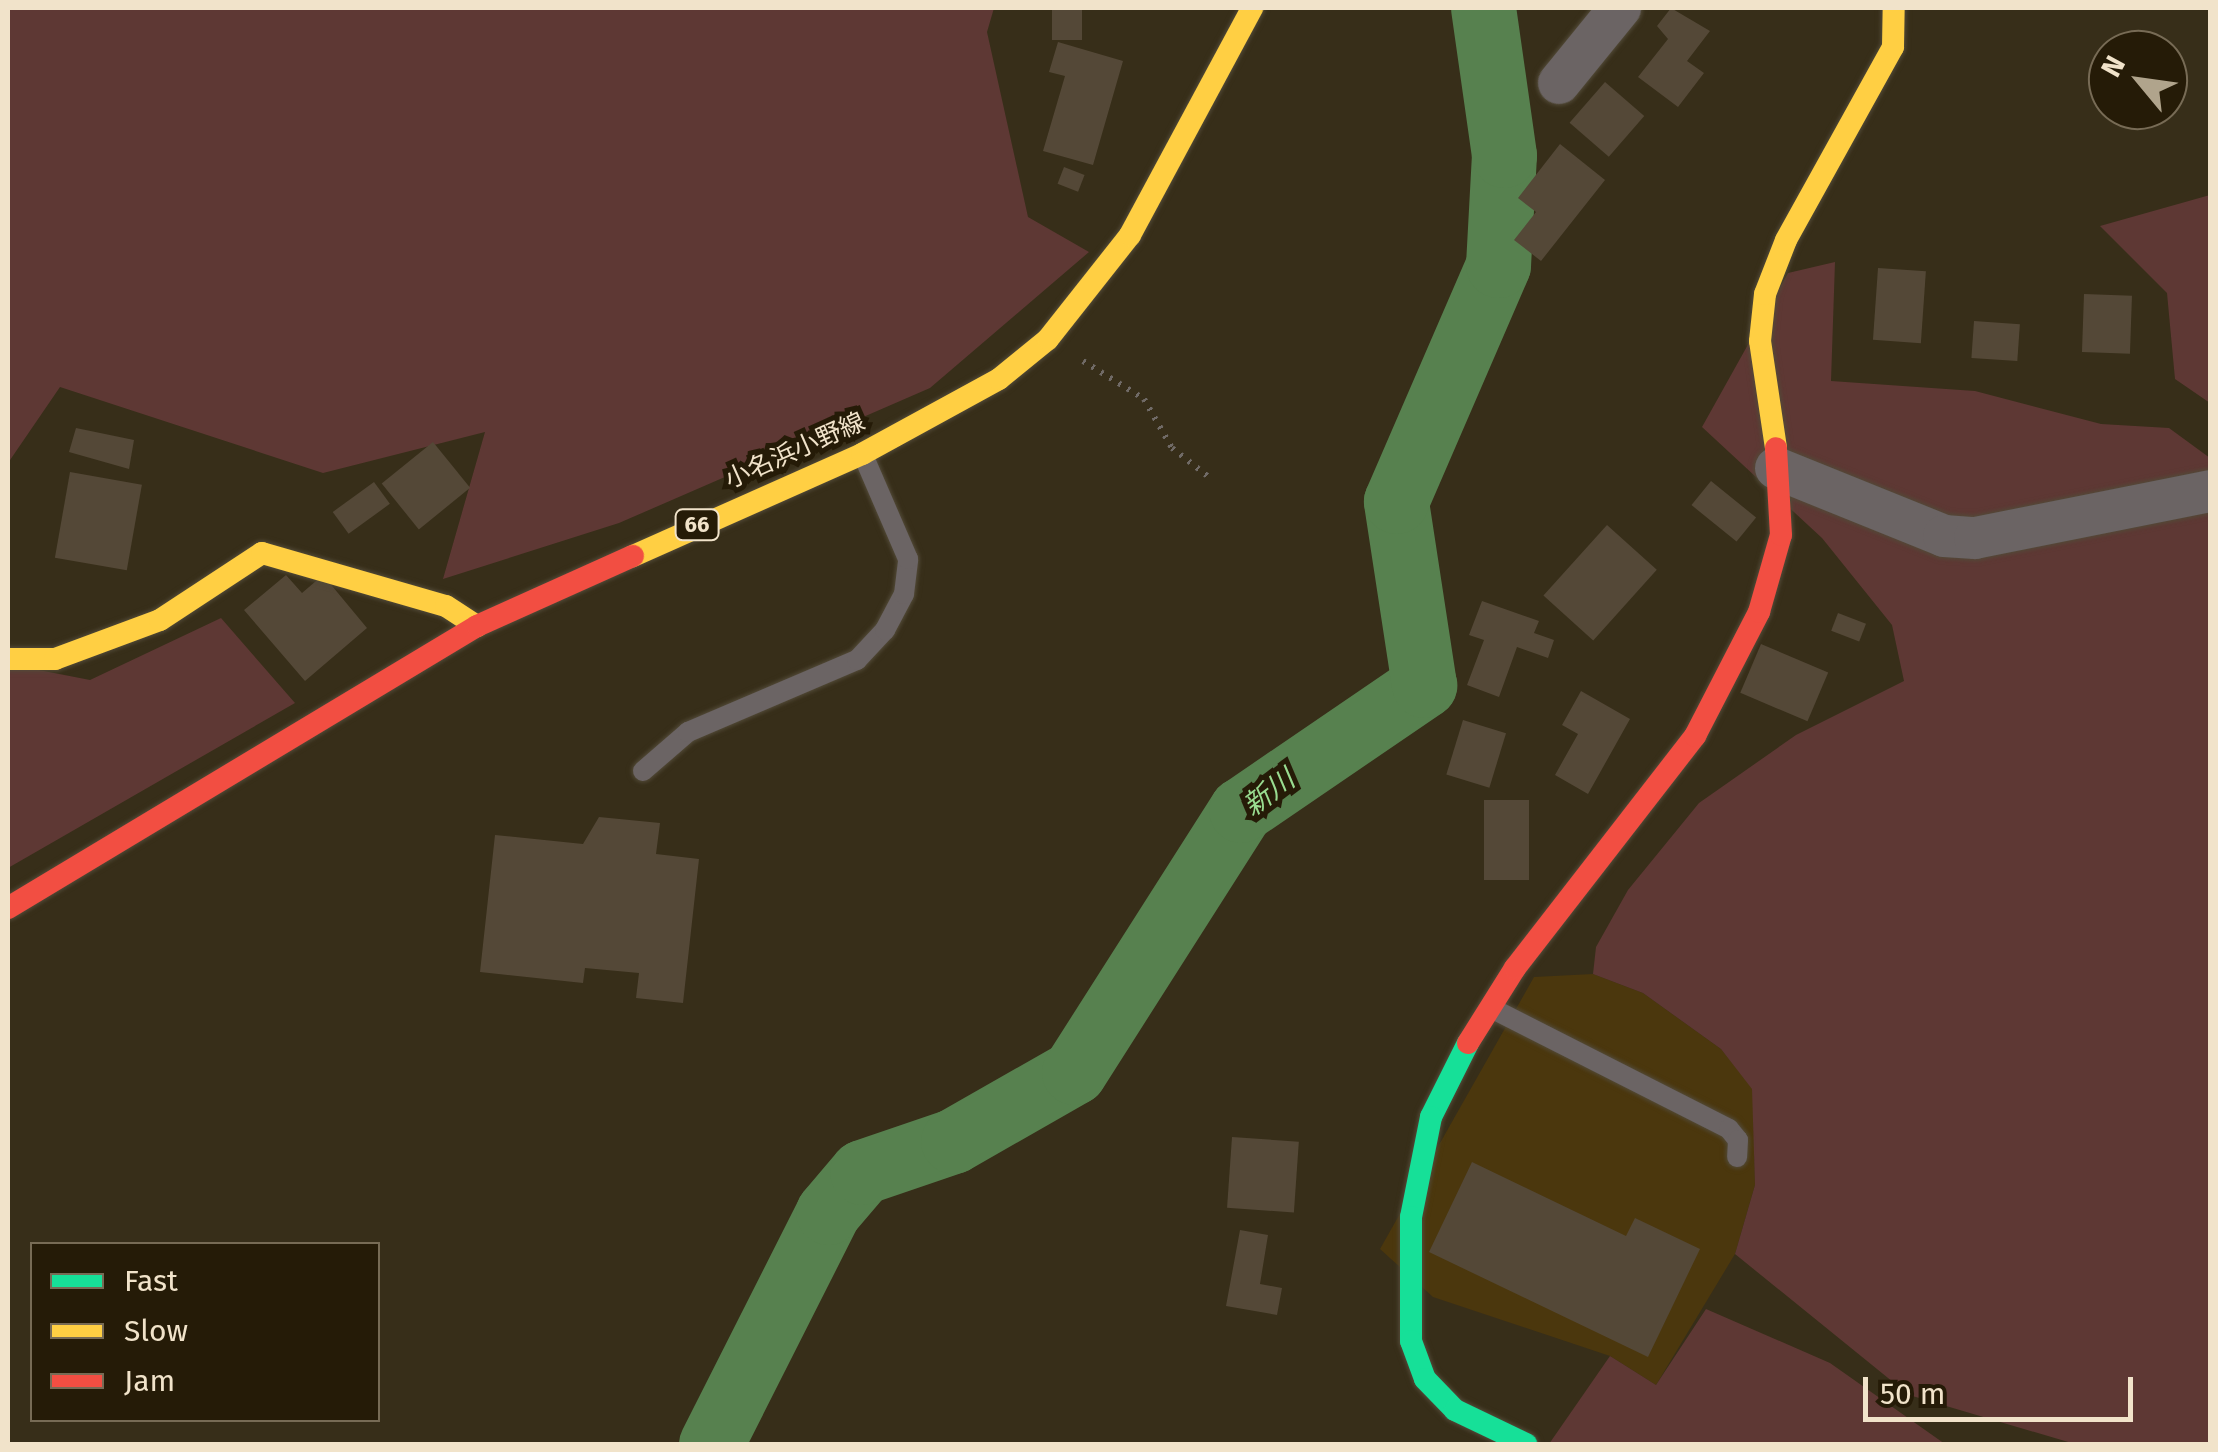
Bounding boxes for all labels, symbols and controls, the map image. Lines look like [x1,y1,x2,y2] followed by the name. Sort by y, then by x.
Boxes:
[2088,30,2188,130] north arrow
[2094,50,2132,82] text: N
[720,407,870,495] street label: 小名浜小野線
[674,508,720,542] road number: 66
[1237,763,1301,823] water label: 新川
[30,1242,380,1422] legend
[124,1263,178,1299] text: Fast
[124,1313,188,1349] text: Slow
[1868,1357,2138,1419] scale bar
[124,1363,175,1399] text: Jam
[1880,1376,1945,1412] text: 50 m

